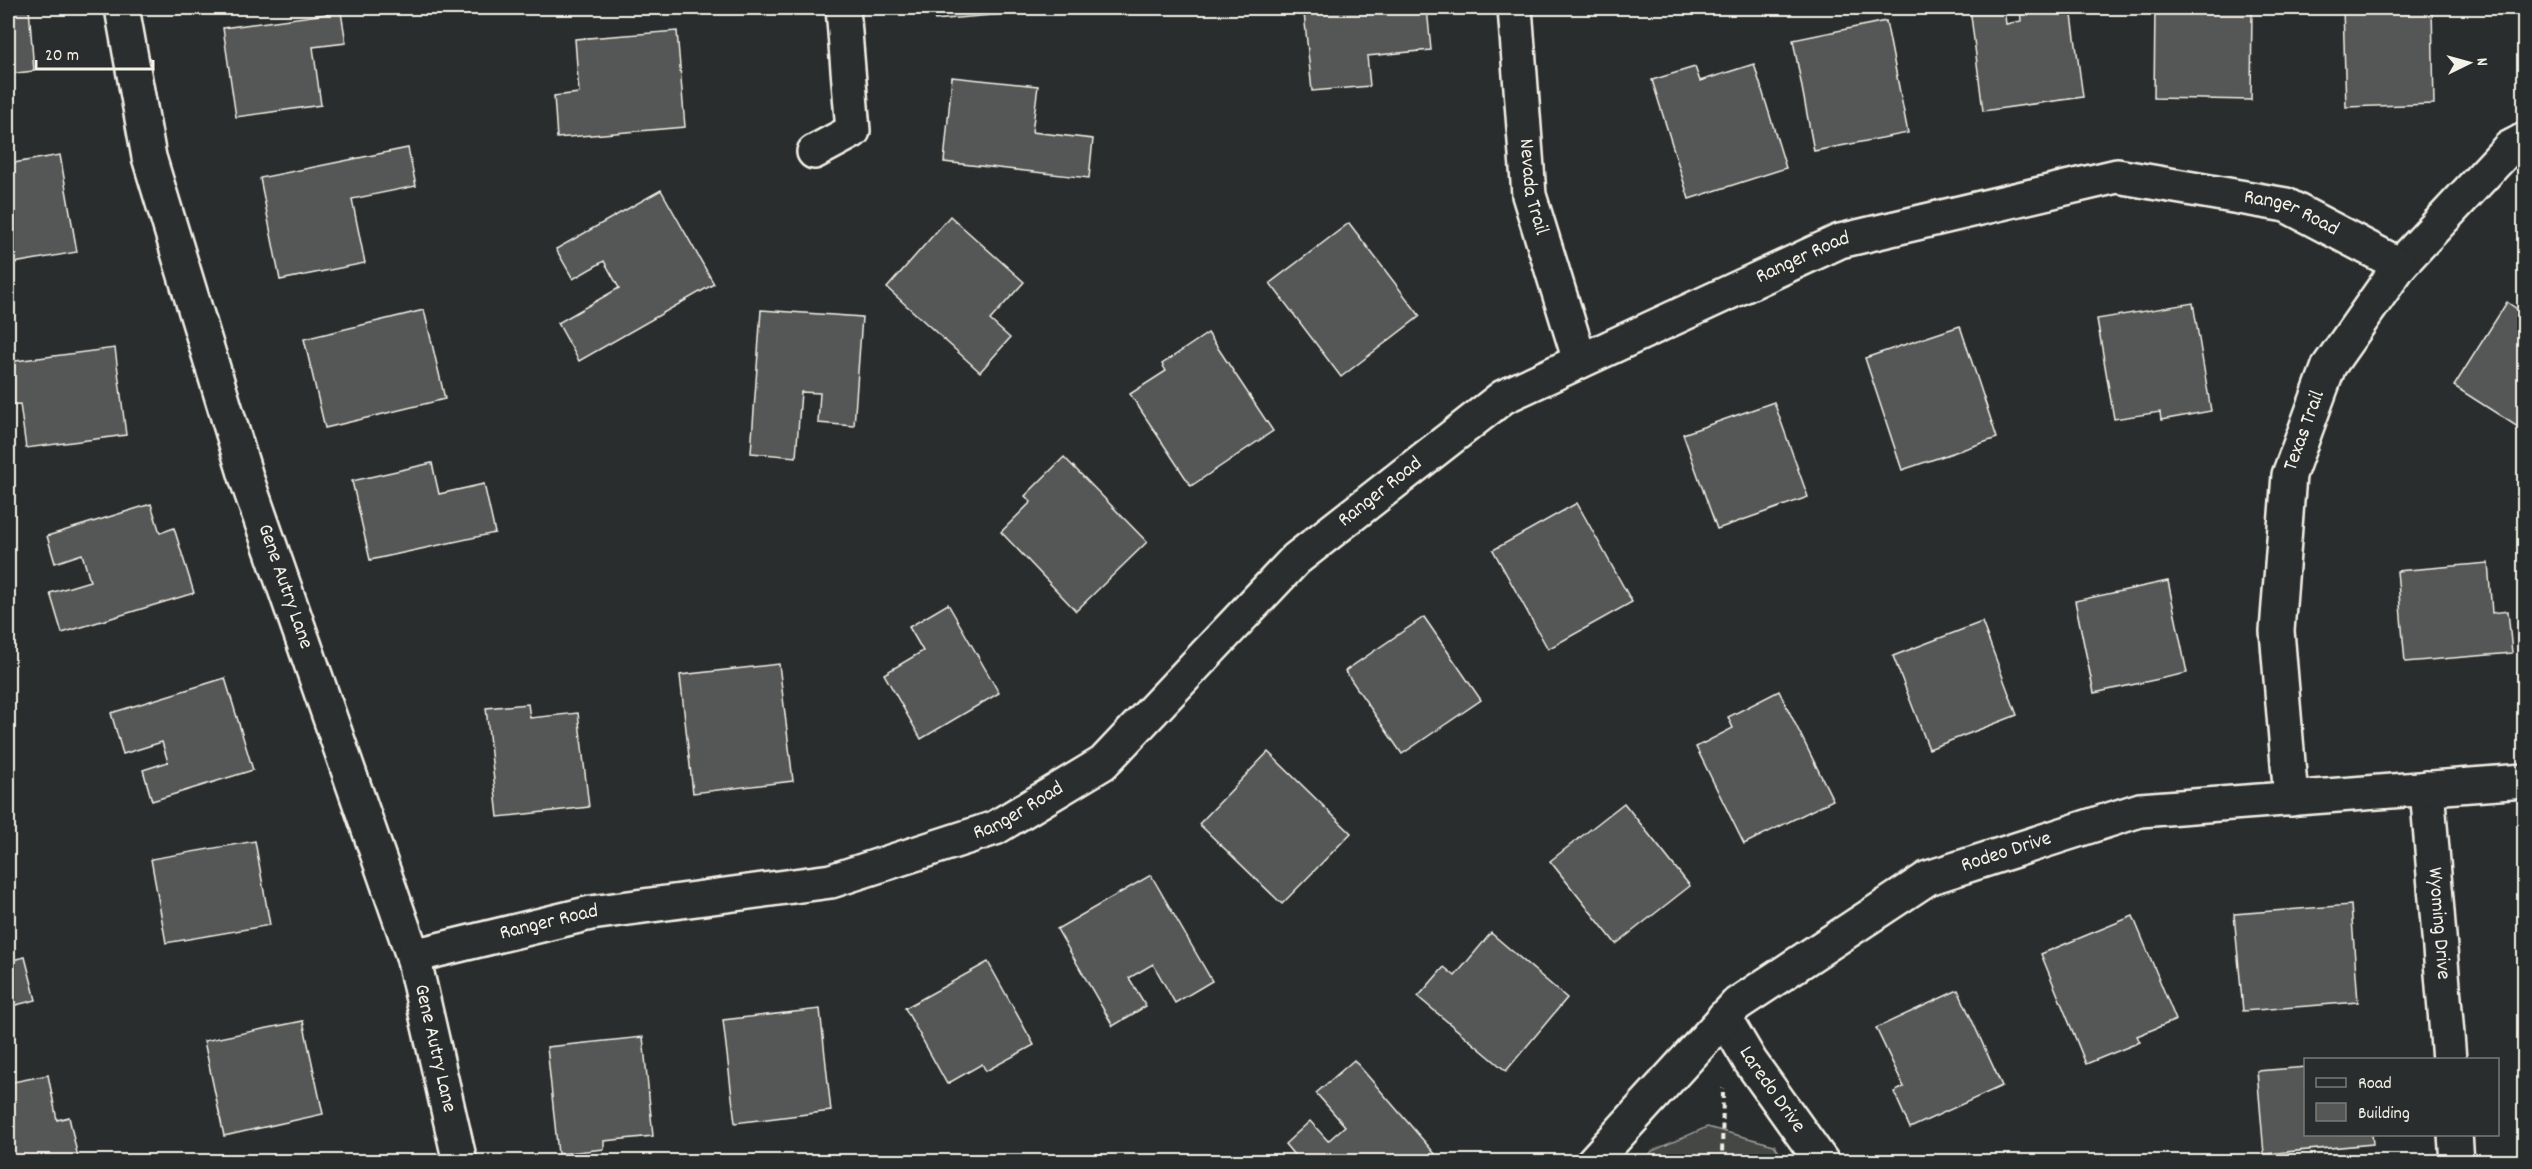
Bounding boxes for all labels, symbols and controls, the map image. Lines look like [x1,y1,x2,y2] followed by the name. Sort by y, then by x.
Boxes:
[36,33,153,71] scale bar
[2439,33,2499,93] north arrow
[45,44,79,69] text: 20 m
[2470,57,2493,67] text: N
[1510,138,1555,239] street label: Nevada Trail
[2241,183,2344,245] street label: Ranger Road
[1751,224,1853,293] street label: Ranger Road
[2277,386,2334,475] street label: Texas Trail
[1332,450,1429,535] street label: Ranger Road
[249,520,320,653] street label: Gene Autry Lane
[970,775,1070,849] street label: Ranger Road
[1957,824,2056,881] street label: Rodeo Drive
[2418,866,2457,981] street label: Wyoming Drive
[497,897,600,949] street label: Ranger Road
[405,982,463,1115] street label: Gene Autry Lane
[1730,1041,1812,1140] street label: Laredo Drive
[2304,1058,2499,1136] legend
[2358,1072,2392,1097] text: Road
[2358,1102,2410,1127] text: Building

